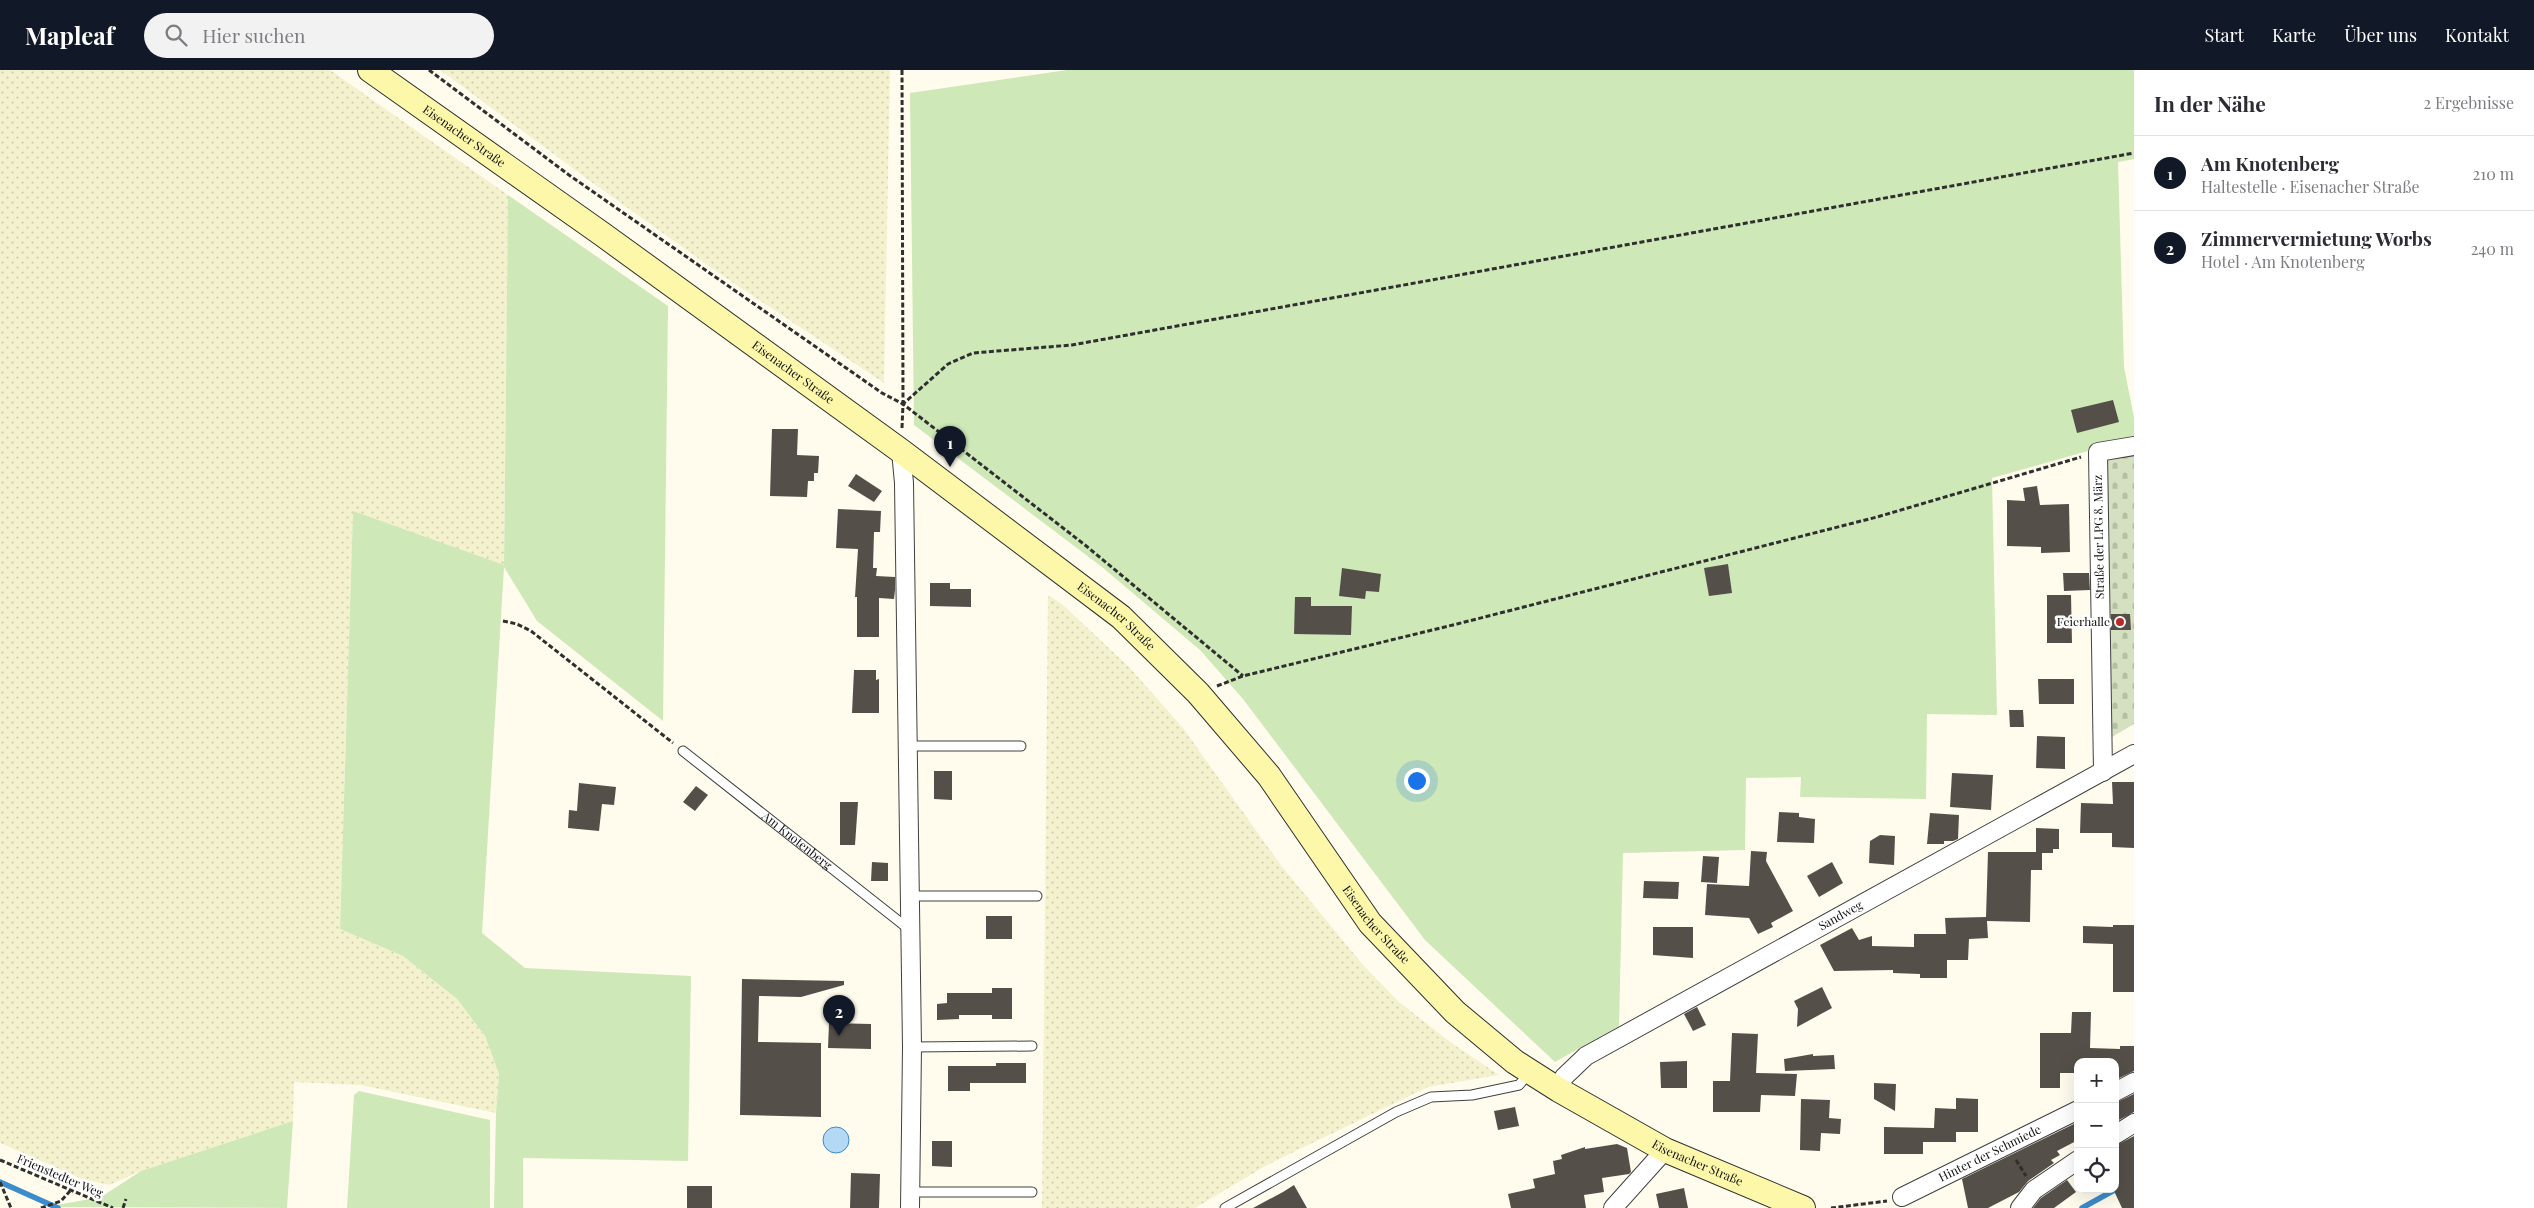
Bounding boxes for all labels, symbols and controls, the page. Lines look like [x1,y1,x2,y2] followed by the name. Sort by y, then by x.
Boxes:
[144,13,494,58] search box
[25,19,114,51] text: Mapleaf
[162,21,190,49] icon: search
[202,22,305,48] text: Hier suchen
[2204,23,2244,47] text: Start
[2272,23,2316,47] text: Karte
[2344,23,2417,47] text: Über uns
[2445,23,2509,47] text: Kontakt
[2154,89,2266,117] text: In der Nähe
[2423,92,2514,113] text: 2 Ergebnisse
[420,101,509,170] street label: Eisenacher Straße
[2201,150,2339,176] text: Am Knotenberg
[2167,163,2173,184] text: 1
[2473,163,2514,184] text: 210 m
[2201,176,2420,197] text: Haltestelle · Eisenacher Straße
[2201,225,2432,251] text: Zimmervermietung Worbs
[2166,238,2174,259] text: 2
[2471,238,2514,259] text: 240 m
[2201,251,2365,272] text: Hotel · Am Knotenberg
[749,337,838,407] street label: Eisenacher Straße
[934,426,966,467] pin: 1
[2089,474,2107,599] street label: Straße der LPG 8. März
[1074,578,1159,653] street label: Eisenacher Straße
[2057,613,2110,629] place label: Feierhalle
[2114,616,2126,628] marker: Feierhalle
[1404,768,1430,794] your location
[758,807,836,873] street label: Am Knotenberg
[1339,882,1414,967] street label: Eisenacher Straße
[1815,896,1866,933] street label: Sandweg
[823,995,855,1036] pin: 2
[2074,1058,2119,1193] map controls
[2074,1058,2119,1103] button: +
[2074,1103,2119,1148] button: −
[1936,1121,2043,1185] street label: Hinter der Schmiede
[1649,1135,1746,1189] street label: Eisenacher Straße
[2074,1148,2119,1193] button: locate
[15,1150,106,1201] street label: Frienstedter Weg

